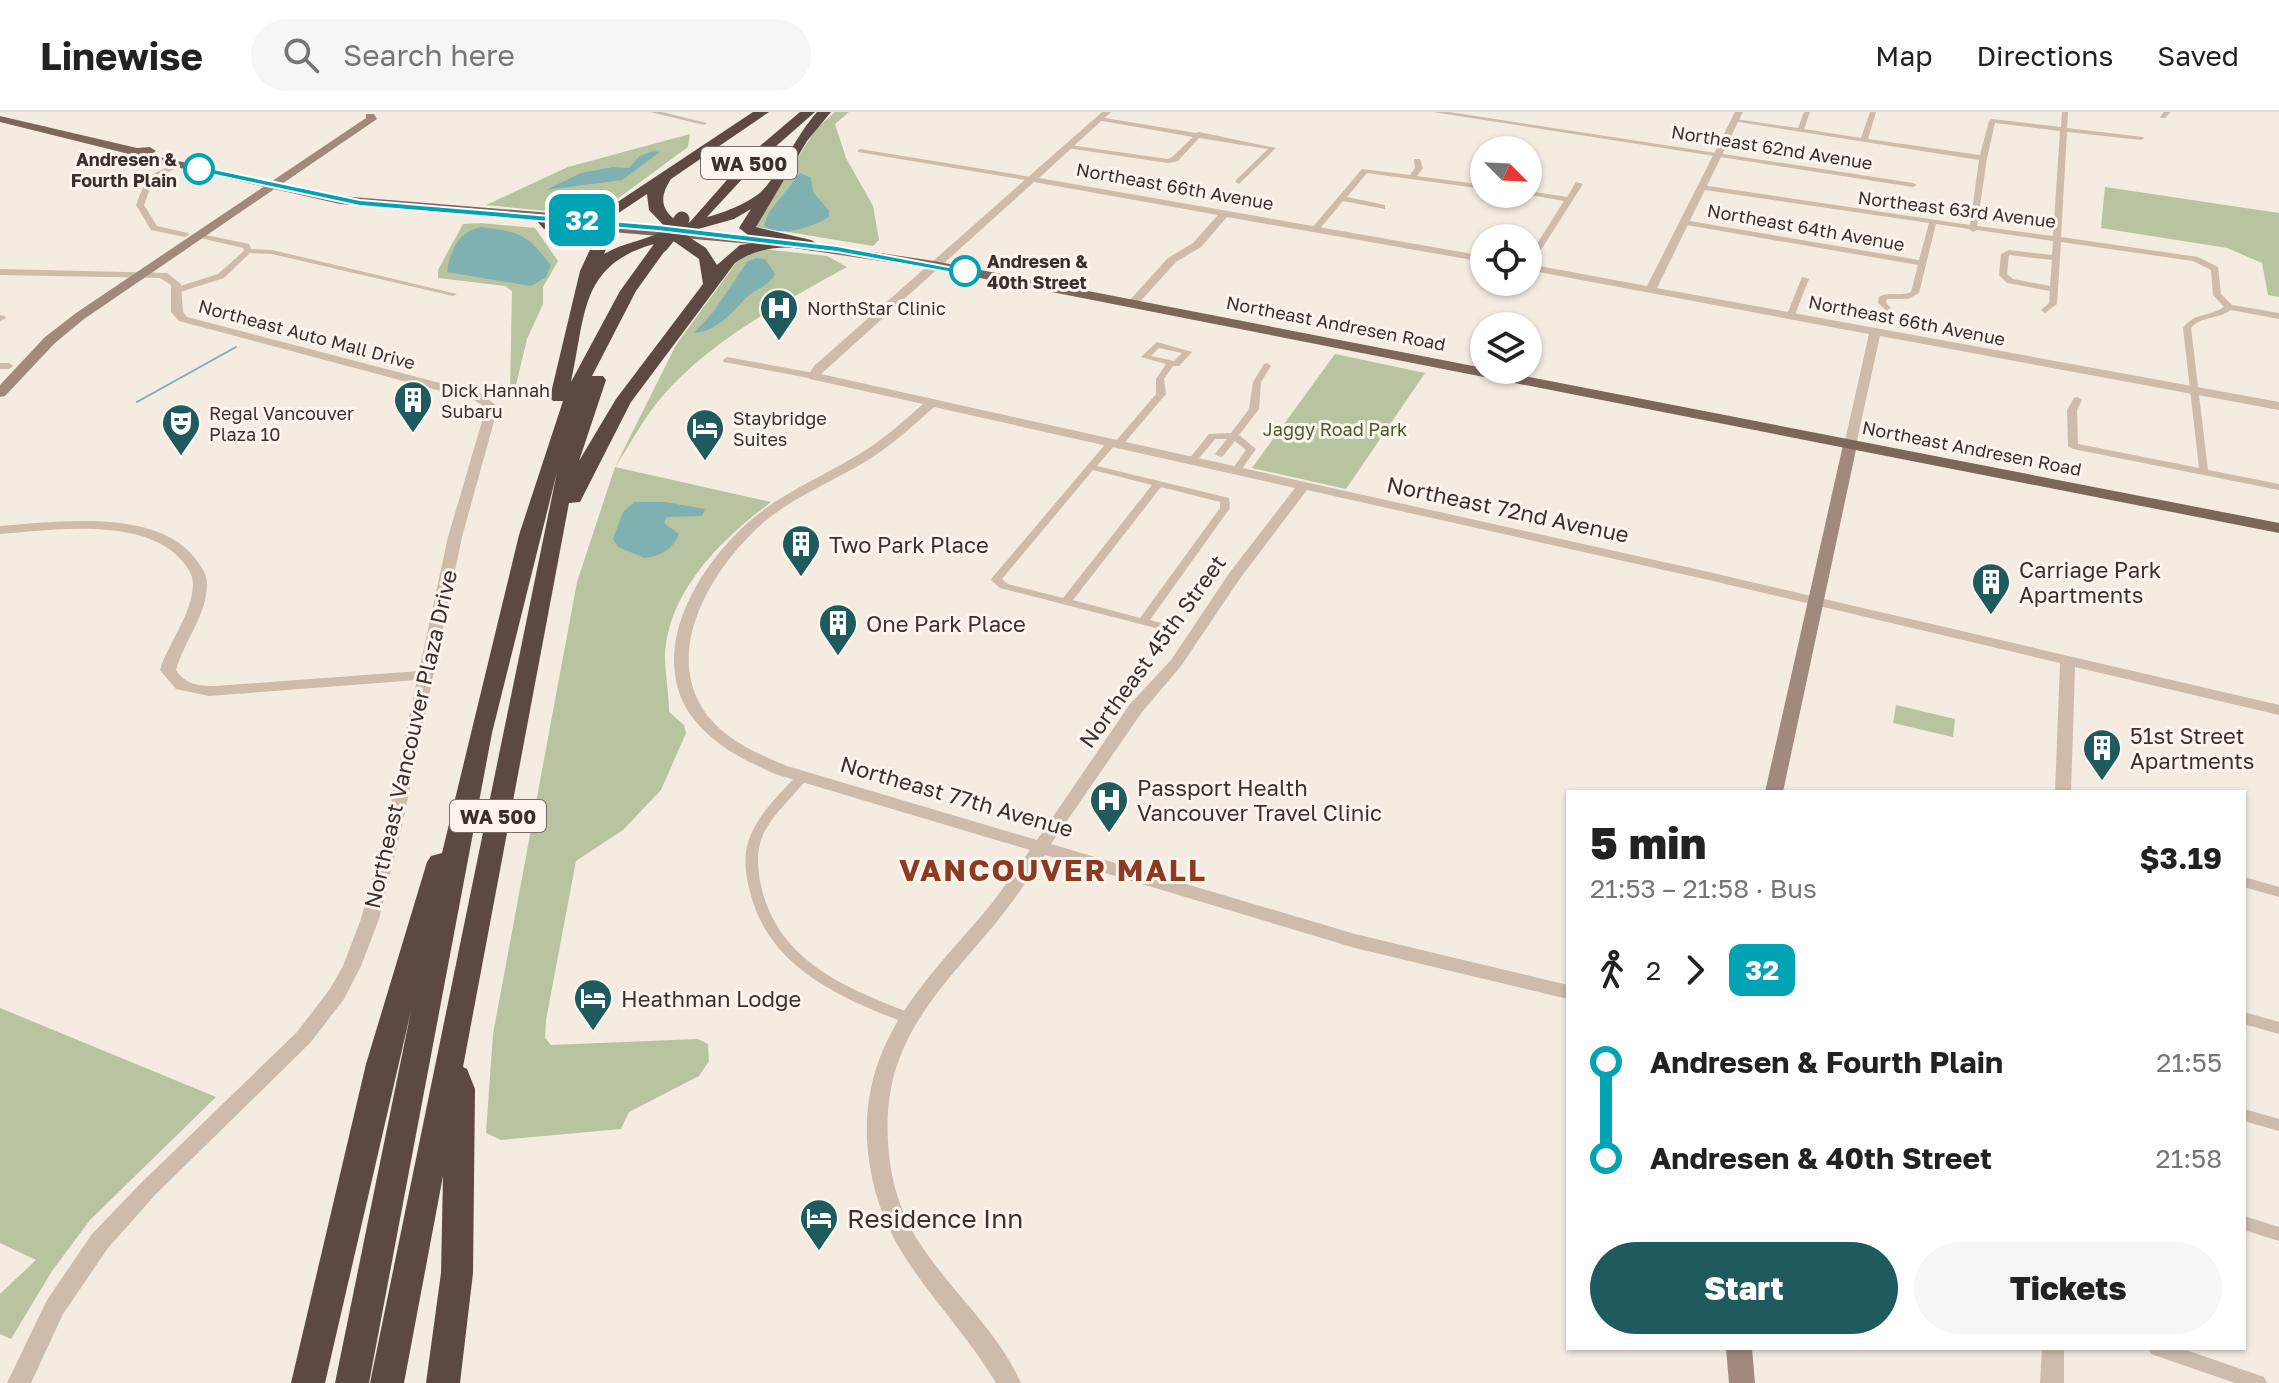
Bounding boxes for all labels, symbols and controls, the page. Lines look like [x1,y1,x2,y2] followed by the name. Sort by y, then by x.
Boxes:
[251,19,811,91] search box
[40,33,203,78] text: Linewise
[279,33,323,77] icon: search
[343,37,515,73] text: Search here
[1875,39,1932,72] text: Map
[1976,39,2113,72] text: Directions
[2157,39,2239,72] text: Saved
[1670,120,1874,174] street label: Northeast 62nd Avenue
[1470,136,1542,208] north arrow
[1470,136,1542,384] map controls
[701,147,797,179] road number: WA 500
[71,148,177,191] place label: Andresen & Fourth Plain
[184,154,214,184] marker: Andresen & Fourth Plain
[1075,158,1275,214] street label: Northeast 66th Avenue
[1857,186,2057,232] street label: Northeast 63rd Avenue
[546,194,618,246] line badge: 32
[1706,199,1906,255] street label: Northeast 64th Avenue
[565,203,599,236] text: 32
[1470,224,1542,296] button: locate
[987,250,1088,293] place label: Andresen & 40th Street
[950,256,980,286] marker: Andresen & 40th Street
[758,287,800,342] hospital icon: NorthStar Clinic
[1807,290,2007,350] street label: Northeast 66th Avenue
[1224,291,1448,355] street label: Northeast Andresen Road
[196,294,418,374] street label: Northeast Auto Mall Drive
[807,297,946,319] place label: NorthStar Clinic
[1470,312,1542,384] button: layers
[392,379,434,434] building icon: Dick Hannah Subaru
[441,379,550,422] place label: Dick Hannah Subaru
[160,402,202,457] theatre icon: Regal Vancouver Plaza 10
[209,402,354,445] place label: Regal Vancouver Plaza 10
[684,407,726,462] hotel icon: Staybridge Suites
[733,407,827,450] place label: Staybridge Suites
[1860,416,2084,480] street label: Northeast Andresen Road
[1263,418,1407,440] park label: Jaggy Road Park
[1384,470,1632,548] street label: Northeast 72nd Avenue
[780,523,822,578] building icon: Two Park Place
[829,531,989,558] place label: Two Park Place
[1073,549,1231,753] street label: Northeast 45th Street
[2019,556,2161,608] place label: Carriage Park Apartments
[1970,561,2012,616] building icon: Carriage Park Apartments
[358,567,462,911] street label: Northeast Vancouver Plaza Drive
[817,602,859,657] building icon: One Park Place
[866,610,1026,637] place label: One Park Place
[2130,722,2255,774] place label: 51st Street Apartments
[2081,727,2123,782] building icon: 51st Street Apartments
[837,750,1077,842] street label: Northeast 77th Avenue
[1137,774,1382,826] place label: Passport Health Vancouver Travel Clinic
[1088,779,1130,834] hospital icon: Passport Health Vancouver Travel Clinic
[450,800,546,832] road number: WA 500
[1590,816,1706,869] text: 5 min
[2140,840,2222,876] text: $3.19
[899,852,1207,888] district label: VANCOUVER MALL
[1590,873,1817,904] text: 21:53 – 21:58 · Bus
[1590,948,1634,992] icon: walk
[1673,948,1717,992] icon: forward
[1745,953,1779,986] text: 32
[1646,955,1661,986] text: 2
[572,977,614,1032] hotel icon: Heathman Lodge
[621,985,801,1012] place label: Heathman Lodge
[1650,1044,2003,1080] text: Andresen & Fourth Plain
[2156,1047,2222,1078] text: 21:55
[1650,1140,1992,1176] text: Andresen & 40th Street
[2156,1143,2222,1174] text: 21:58
[798,1197,840,1252] hotel icon: Residence Inn
[847,1203,1023,1234] place label: Residence Inn
[1590,1242,1898,1334] button: Start
[1914,1242,2222,1334] button: Tickets

